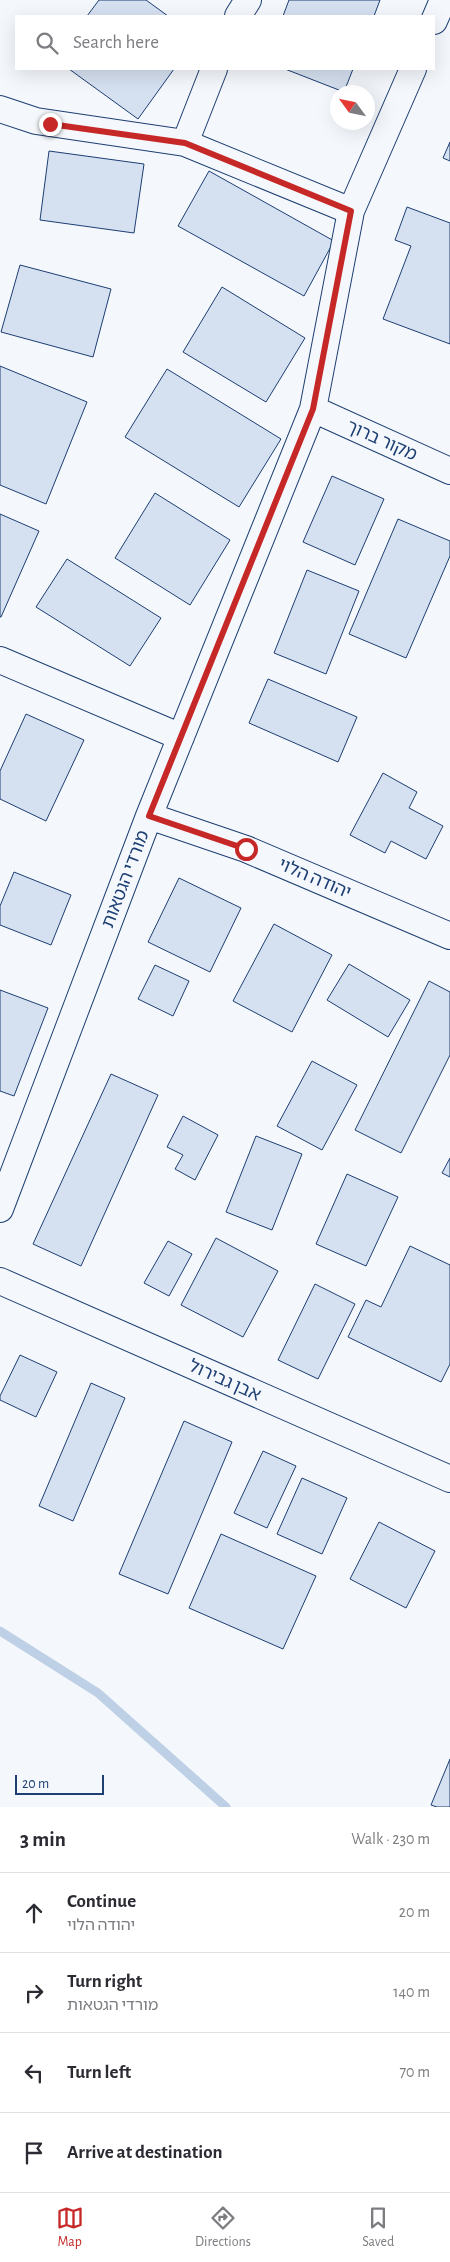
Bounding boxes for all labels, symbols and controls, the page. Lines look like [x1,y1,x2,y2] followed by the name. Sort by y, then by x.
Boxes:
[15,15,435,70] search box
[33,29,61,57] icon: search
[73,33,159,52] text: Search here
[330,85,375,130] north arrow
[39,113,62,136] route end
[344,417,420,464] street label: מקור ברוך
[99,828,153,931] street label: מורדי הגטאות
[235,838,258,861] route start
[276,855,354,902] street label: יהודה הלוי
[186,1356,264,1405] street label: אבן גבירול
[15,1772,104,1795] scale bar
[22,1777,49,1791] text: 20 m
[20,1829,66,1850] text: 3 min
[351,1831,430,1847] text: Walk · 230 m
[67,1892,136,1911] text: Continue
[20,1899,48,1927] icon: ahead
[399,1904,430,1920] text: 20 m
[67,1917,135,1933] text: יהודה הלוי
[67,1972,142,1991] text: Turn right
[20,1979,48,2007] icon: right
[393,1984,430,2000] text: 140 m
[67,1997,158,2013] text: מורדי הגטאות
[20,2059,48,2087] icon: left
[67,2063,131,2082] text: Turn left
[399,2064,430,2080] text: 70 m
[20,2139,48,2167] icon: arrive
[67,2143,223,2162] text: Arrive at destination
[56,2204,84,2251] tab: Map
[195,2204,251,2251] tab: Directions
[362,2204,394,2251] tab: Saved

